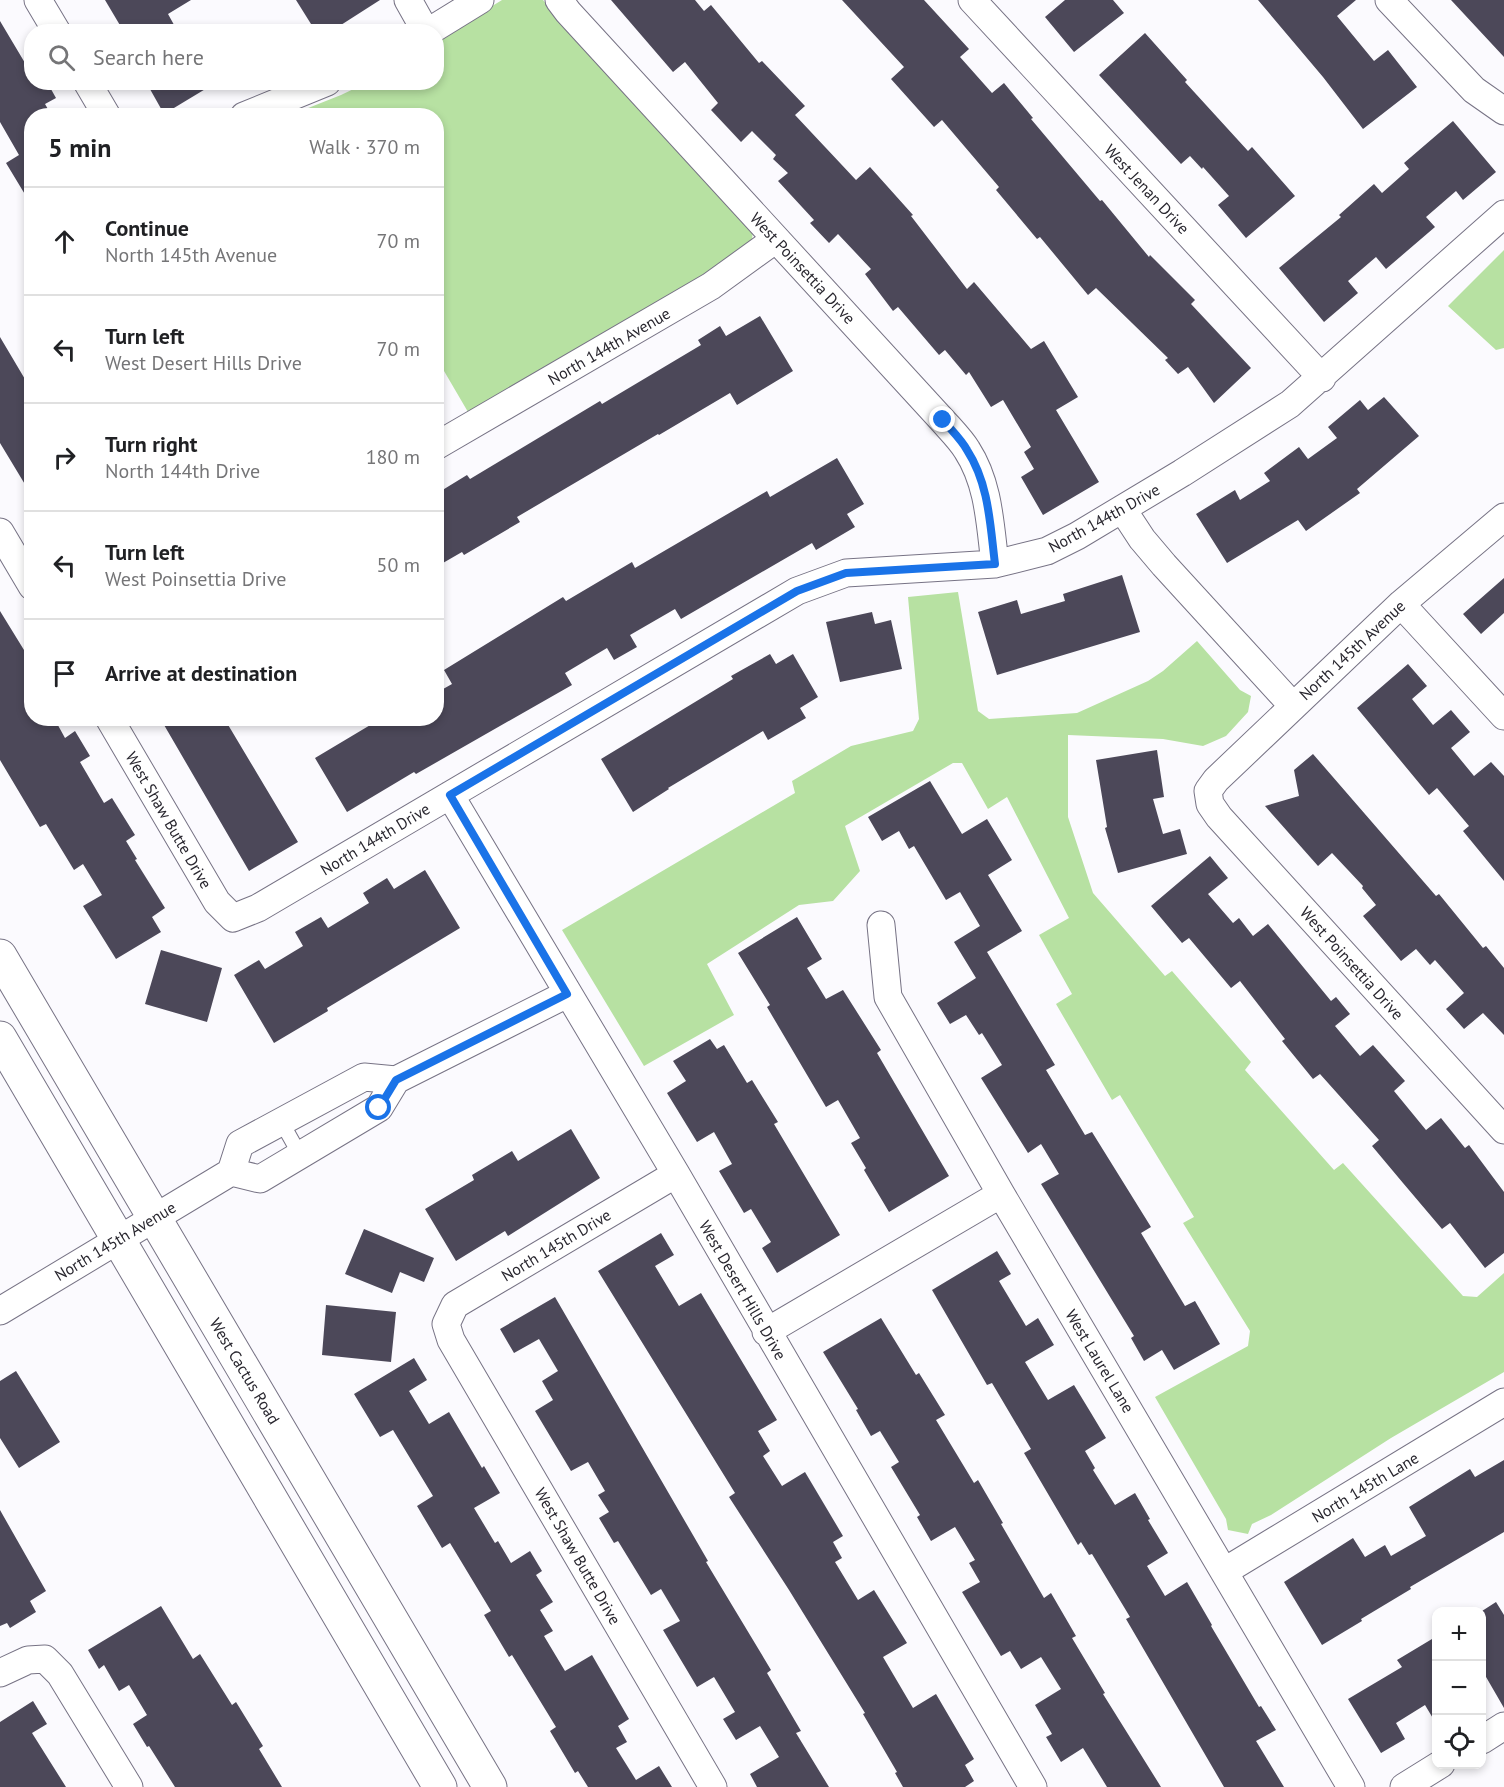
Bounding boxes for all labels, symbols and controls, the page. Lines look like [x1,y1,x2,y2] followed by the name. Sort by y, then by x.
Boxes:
[24,24,444,90] search box
[45,41,78,74] icon: search
[93,43,204,71] text: Search here
[48,131,111,164] text: 5 min
[309,134,420,160] text: Walk · 370 m
[1100,140,1194,238] street label: West Jenan Drive
[746,208,860,328] street label: West Poinsettia Drive
[105,214,189,242] text: Continue
[48,225,81,258] icon: ahead
[377,228,420,254] text: 70 m
[105,242,277,268] text: North 145th Avenue
[544,303,674,389] street label: North 144th Avenue
[105,322,185,350] text: Turn left
[48,333,81,366] icon: left
[377,336,420,362] text: 70 m
[105,350,302,376] text: West Desert Hills Drive
[929,406,955,432] route end
[105,430,197,458] text: Turn right
[48,441,81,474] icon: right
[366,444,420,470] text: 180 m
[105,458,260,484] text: North 144th Drive
[1045,479,1163,557] street label: North 144th Drive
[105,538,185,566] text: Turn left
[48,549,81,582] icon: left
[377,552,420,578] text: 50 m
[105,566,286,592] text: West Poinsettia Drive
[1295,596,1409,704] street label: North 145th Avenue
[48,657,81,690] icon: arrive
[105,659,297,687] text: Arrive at destination
[122,748,216,892] street label: West Shaw Butte Drive
[317,798,433,880] street label: North 144th Drive
[1296,902,1408,1024] street label: West Poinsettia Drive
[365,1094,391,1120] route start
[51,1197,179,1285] street label: North 145th Avenue
[498,1204,614,1286] street label: North 145th Drive
[695,1217,791,1363] street label: West Desert Hills Drive
[1061,1306,1139,1416] street label: West Laurel Lane
[206,1314,284,1428] street label: West Cactus Road
[1308,1447,1422,1527] street label: North 145th Lane
[531,1484,625,1628] street label: West Shaw Butte Drive
[1432,1607,1486,1769] map controls
[1432,1607,1486,1661] button: +
[1432,1661,1486,1715] button: −
[1432,1715,1486,1769] button: locate

